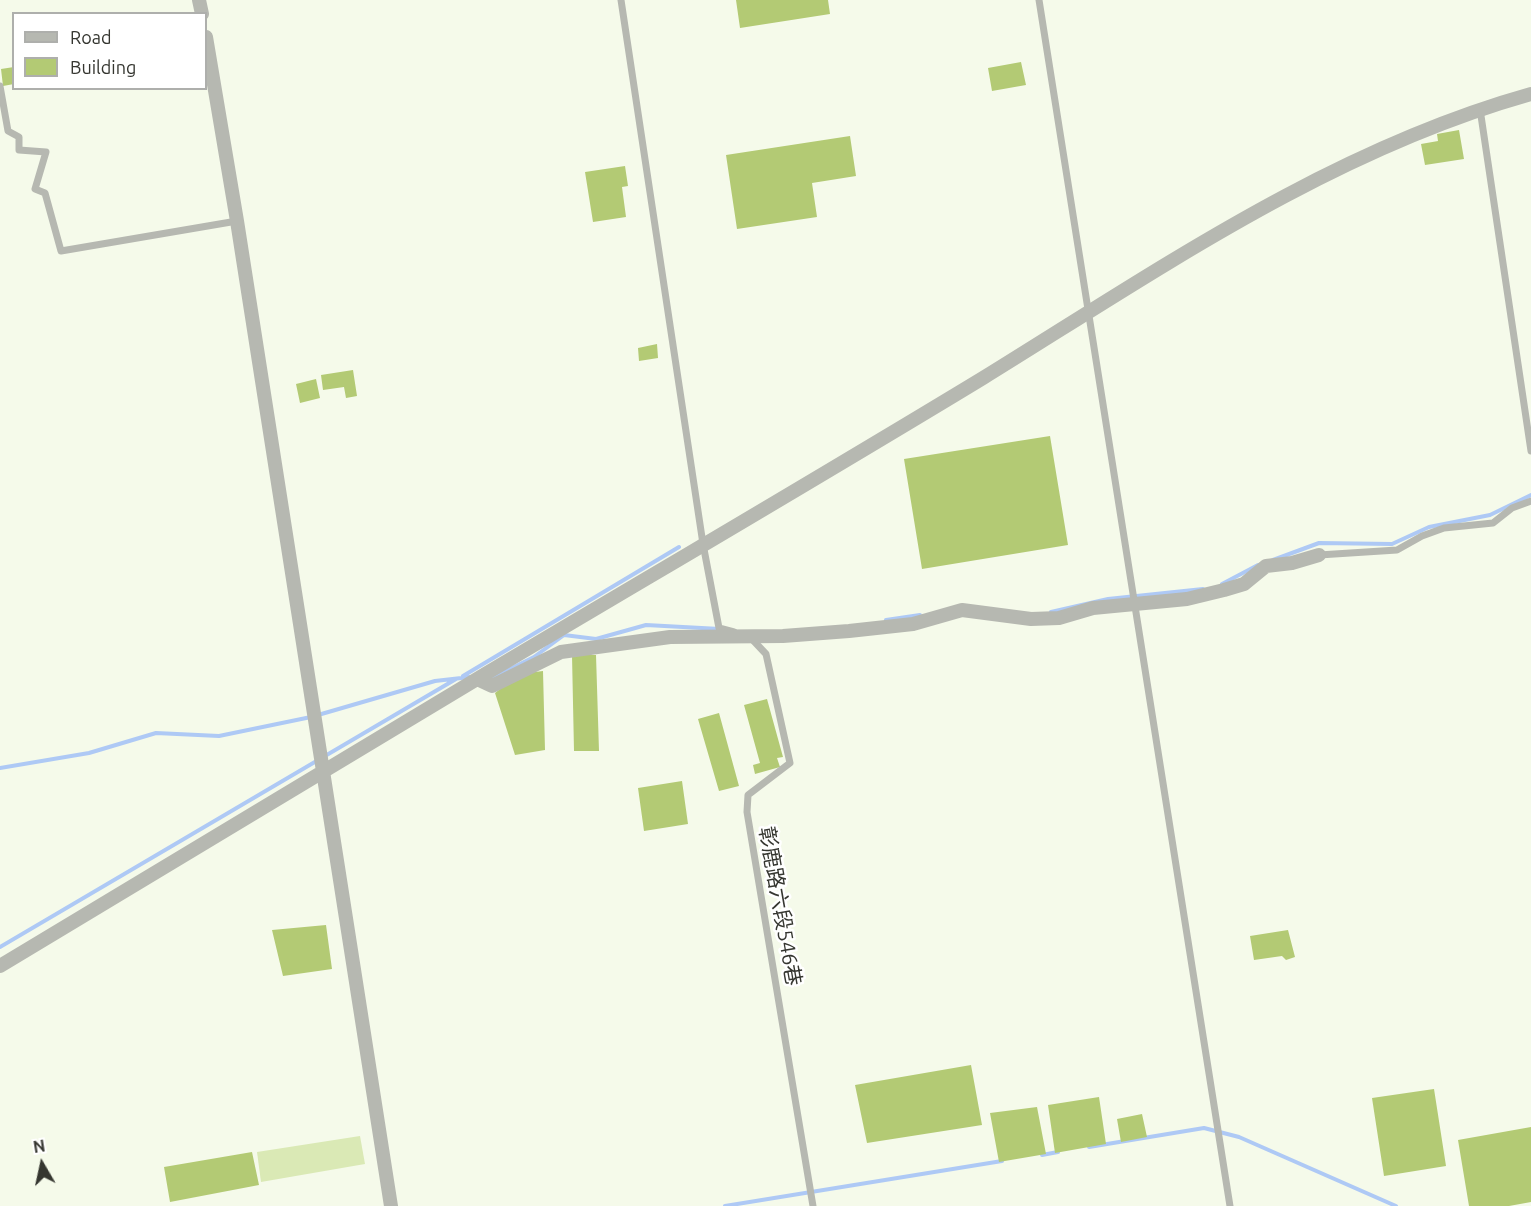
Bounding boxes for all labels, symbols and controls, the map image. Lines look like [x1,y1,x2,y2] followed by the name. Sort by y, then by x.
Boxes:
[12,12,207,90] legend
[70,27,112,47] text: Road
[70,57,136,77] text: Building
[754,824,806,988] street label: 彰鹿路六段546巷
[12,1134,72,1194] north arrow
[32,1136,46,1156] text: N

